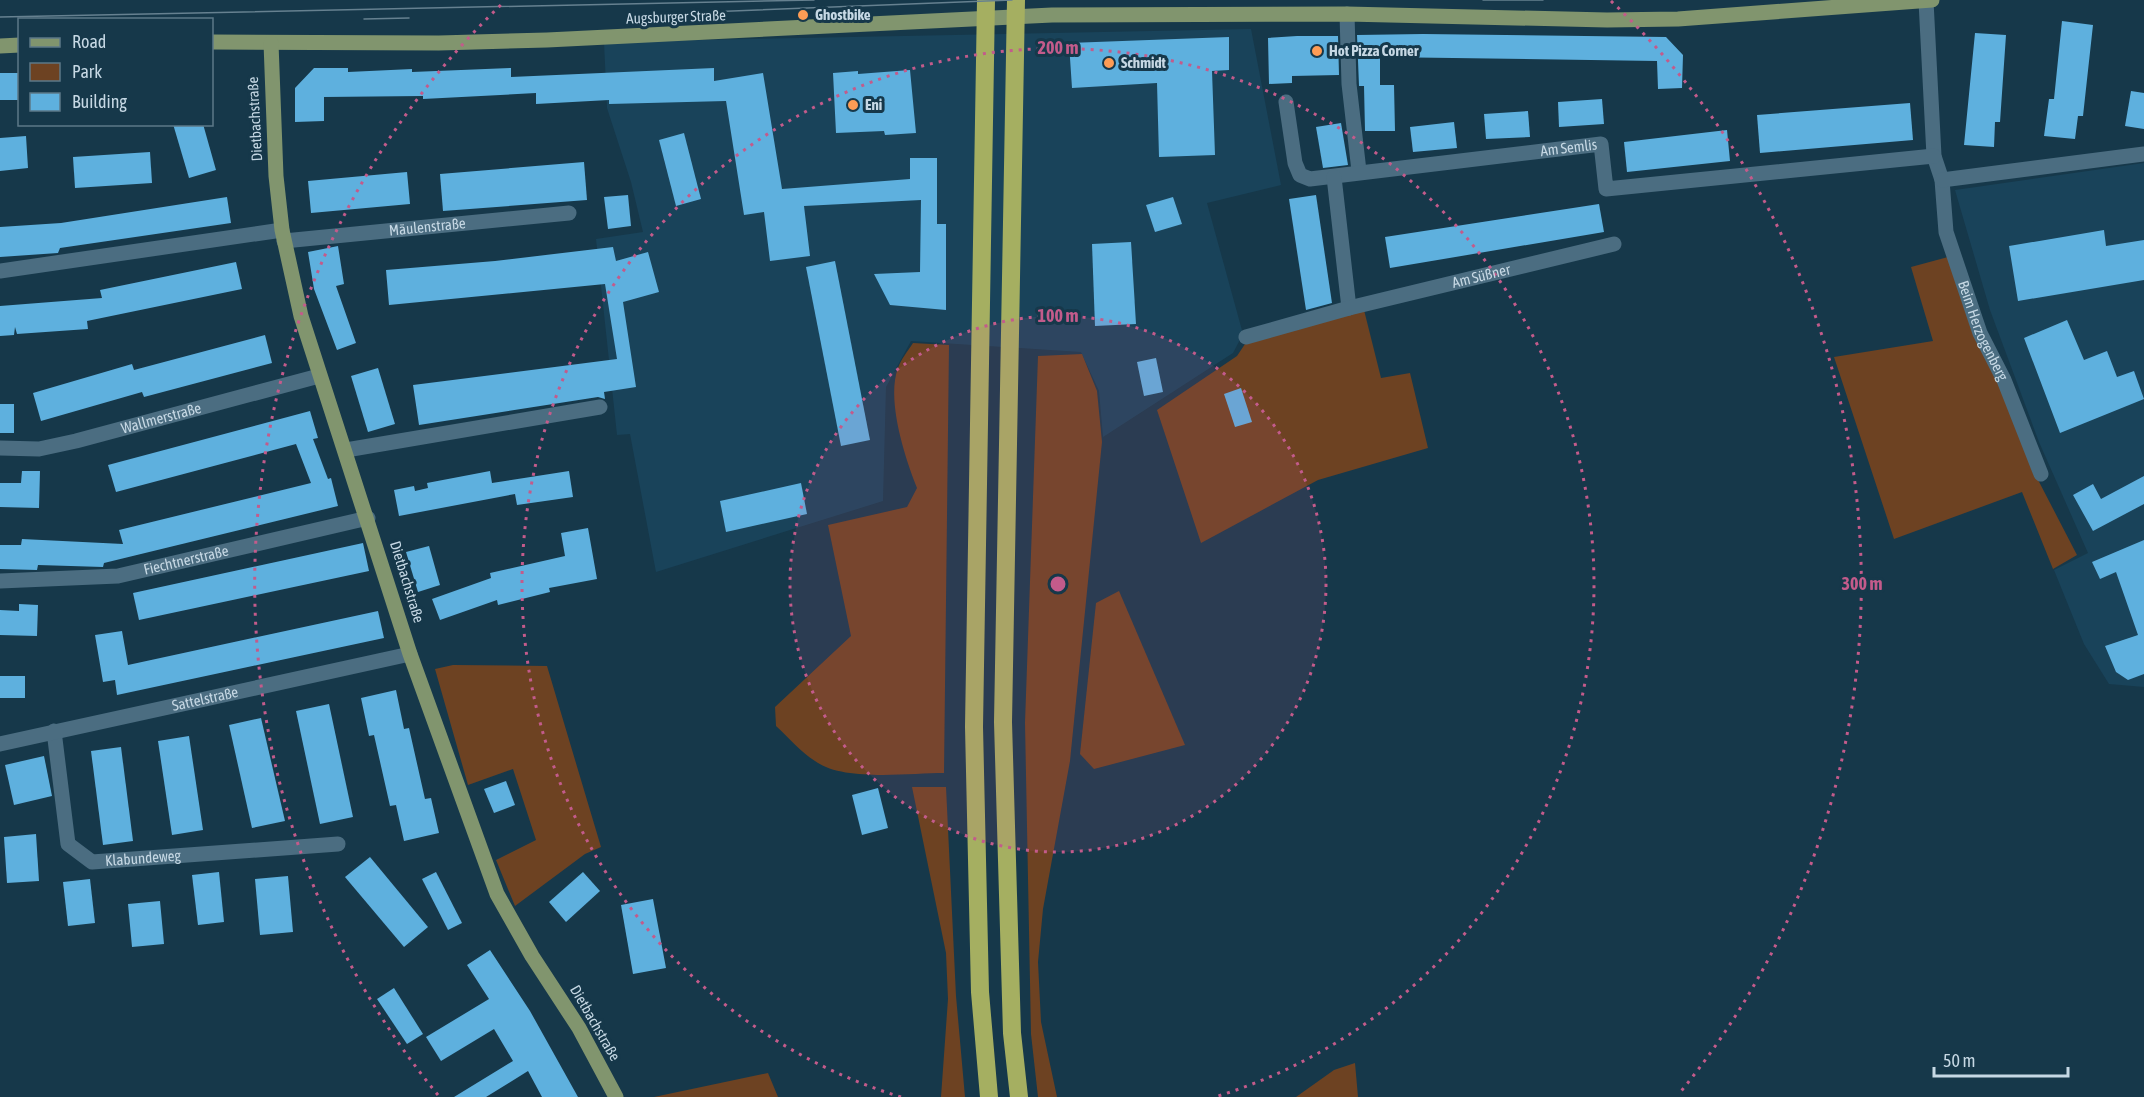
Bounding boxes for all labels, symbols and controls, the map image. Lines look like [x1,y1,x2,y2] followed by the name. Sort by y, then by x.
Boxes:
[626,6,726,27] street label: Augsburger Straße
[815,6,871,23] place label: Ghostbike
[796,8,810,22] marker: Ghostbike
[18,18,213,126] legend
[72,31,106,52] text: Road
[1038,37,1078,58] text: 200 m
[1329,42,1419,59] place label: Hot Pizza Corner
[1310,44,1324,58] marker: Hot Pizza Corner
[1121,54,1166,71] place label: Schmidt
[1102,56,1116,70] marker: Schmidt
[72,61,102,82] text: Park
[244,76,265,162] street label: Dietbachstraße
[72,91,127,112] text: Building
[865,96,882,113] place label: Eni
[846,98,860,112] marker: Eni
[1539,136,1598,159] street label: Am Semlis
[388,214,467,239] street label: Mäulenstraße
[1450,260,1512,291] street label: Am Süßner
[1955,278,2012,384] street label: Beim Herzogenberg
[1038,305,1078,326] text: 100 m
[119,399,203,437] street label: Wallmerstraße
[387,539,428,625] street label: Dietbachstraße
[142,542,230,578] street label: Fiechtnerstraße
[1842,573,1882,594] text: 300 m
[1048,574,1068,594] centre of rings
[170,683,240,714] street label: Sattelstraße
[105,846,182,869] street label: Klabundeweg
[567,982,624,1064] street label: Dietbachstraße
[1934,1040,2068,1078] scale bar
[1943,1050,1975,1071] text: 50 m

